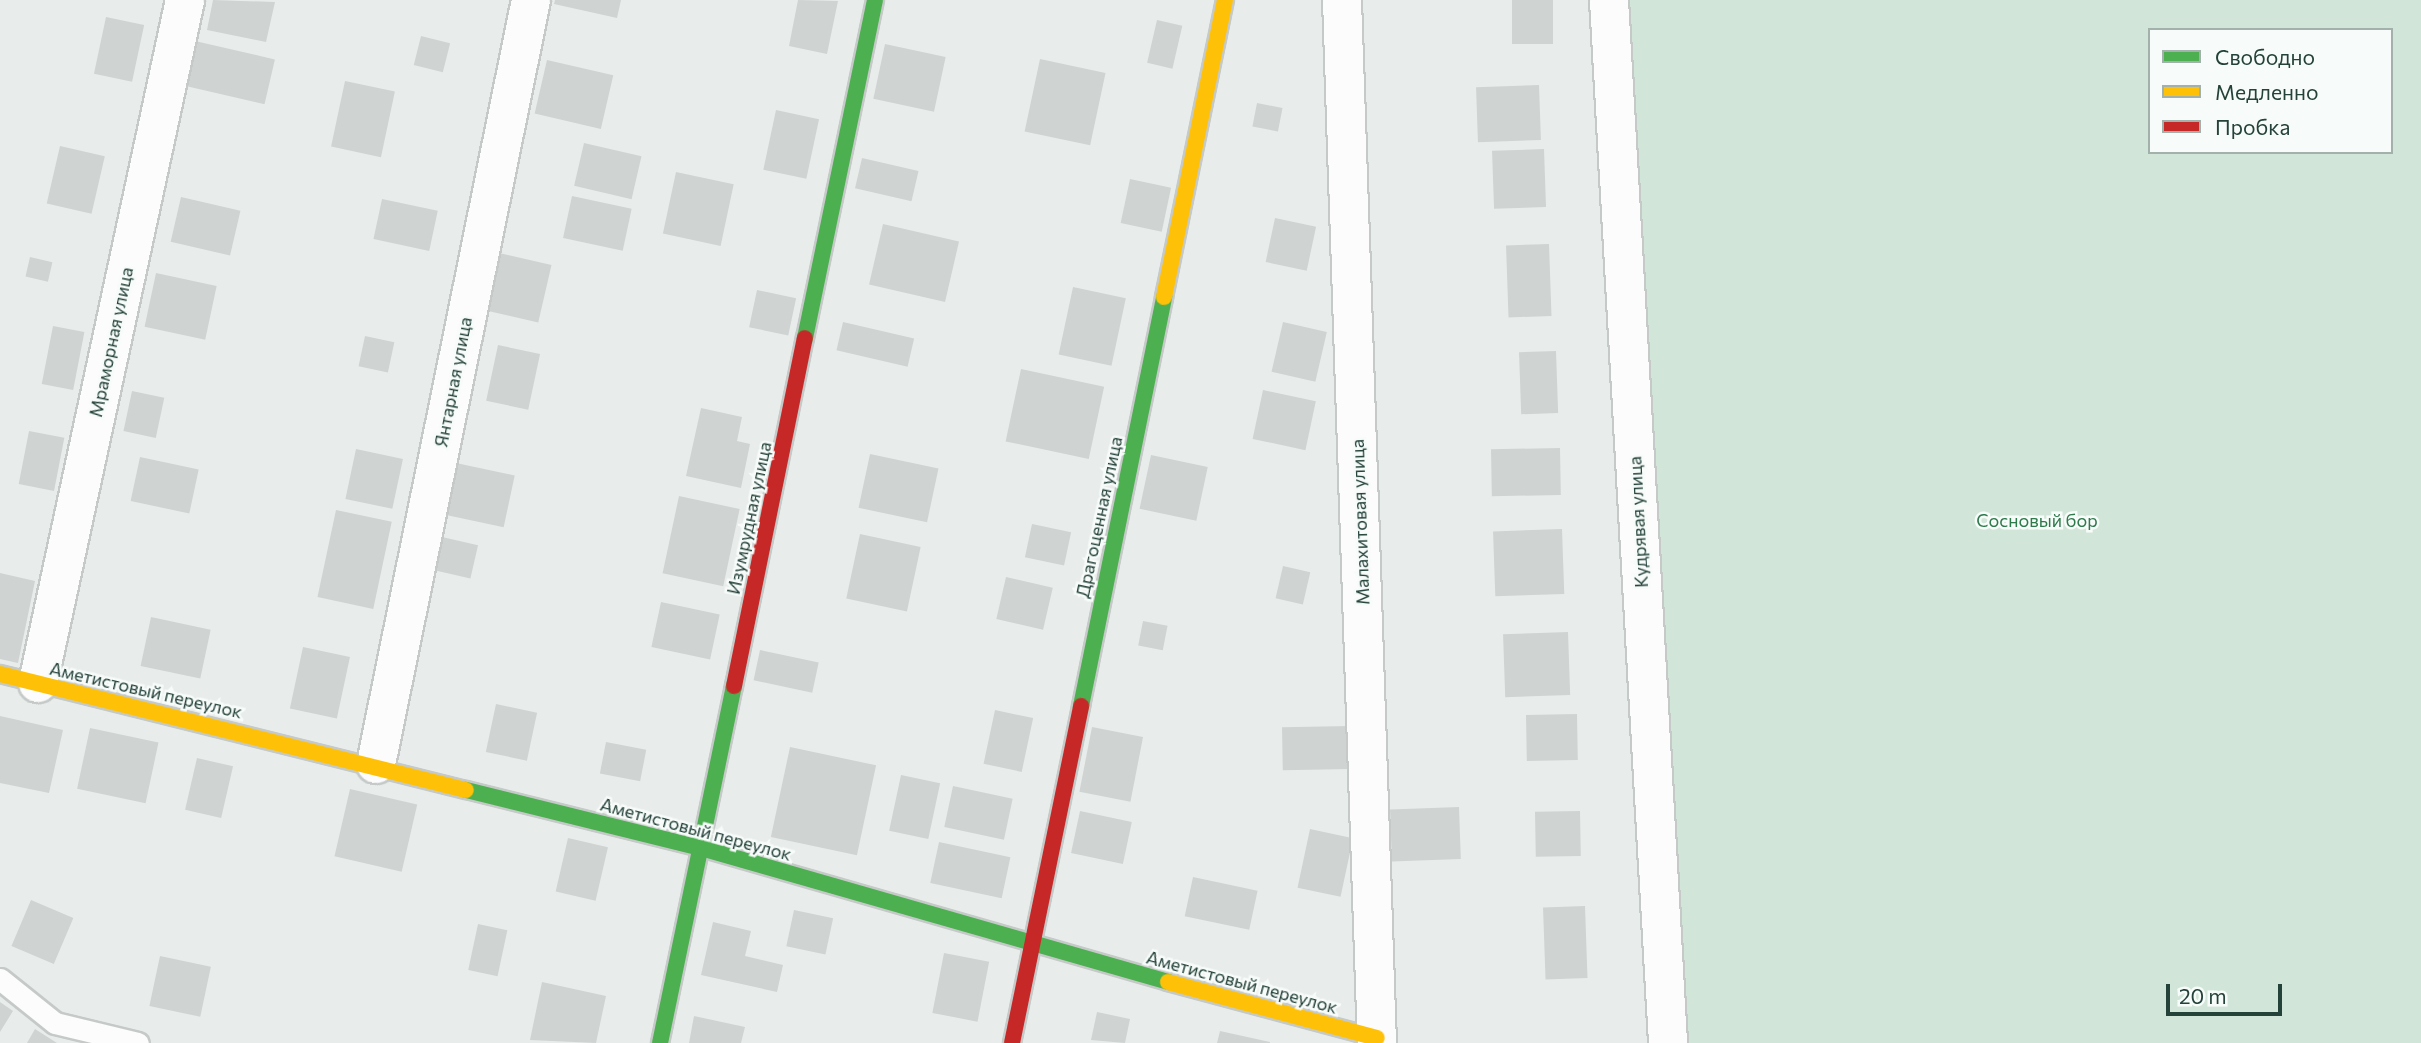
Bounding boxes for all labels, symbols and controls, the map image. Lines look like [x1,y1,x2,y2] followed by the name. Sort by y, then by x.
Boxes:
[2148,28,2393,154] legend
[2215,44,2315,69] text: Свободно
[2215,79,2319,104] text: Медленно
[2215,114,2290,139] text: Пробка
[85,265,137,419] street label: Мраморная улица
[430,315,476,449] street label: Янтарная улица
[1071,434,1127,600] street label: Драгоценная улица
[1346,439,1374,605] street label: Малахитовая улица
[722,440,776,596] street label: Изумрудная улица
[1624,456,1652,588] street label: Кудрявая улица
[1976,509,2098,531] park label: Сосновый бор
[48,657,244,723] street label: Аметистовый переулок
[598,793,794,865] street label: Аметистовый переулок
[1144,946,1340,1018] street label: Аметистовый переулок
[2169,970,2284,1014] scale bar
[2179,983,2227,1008] text: 20 m

